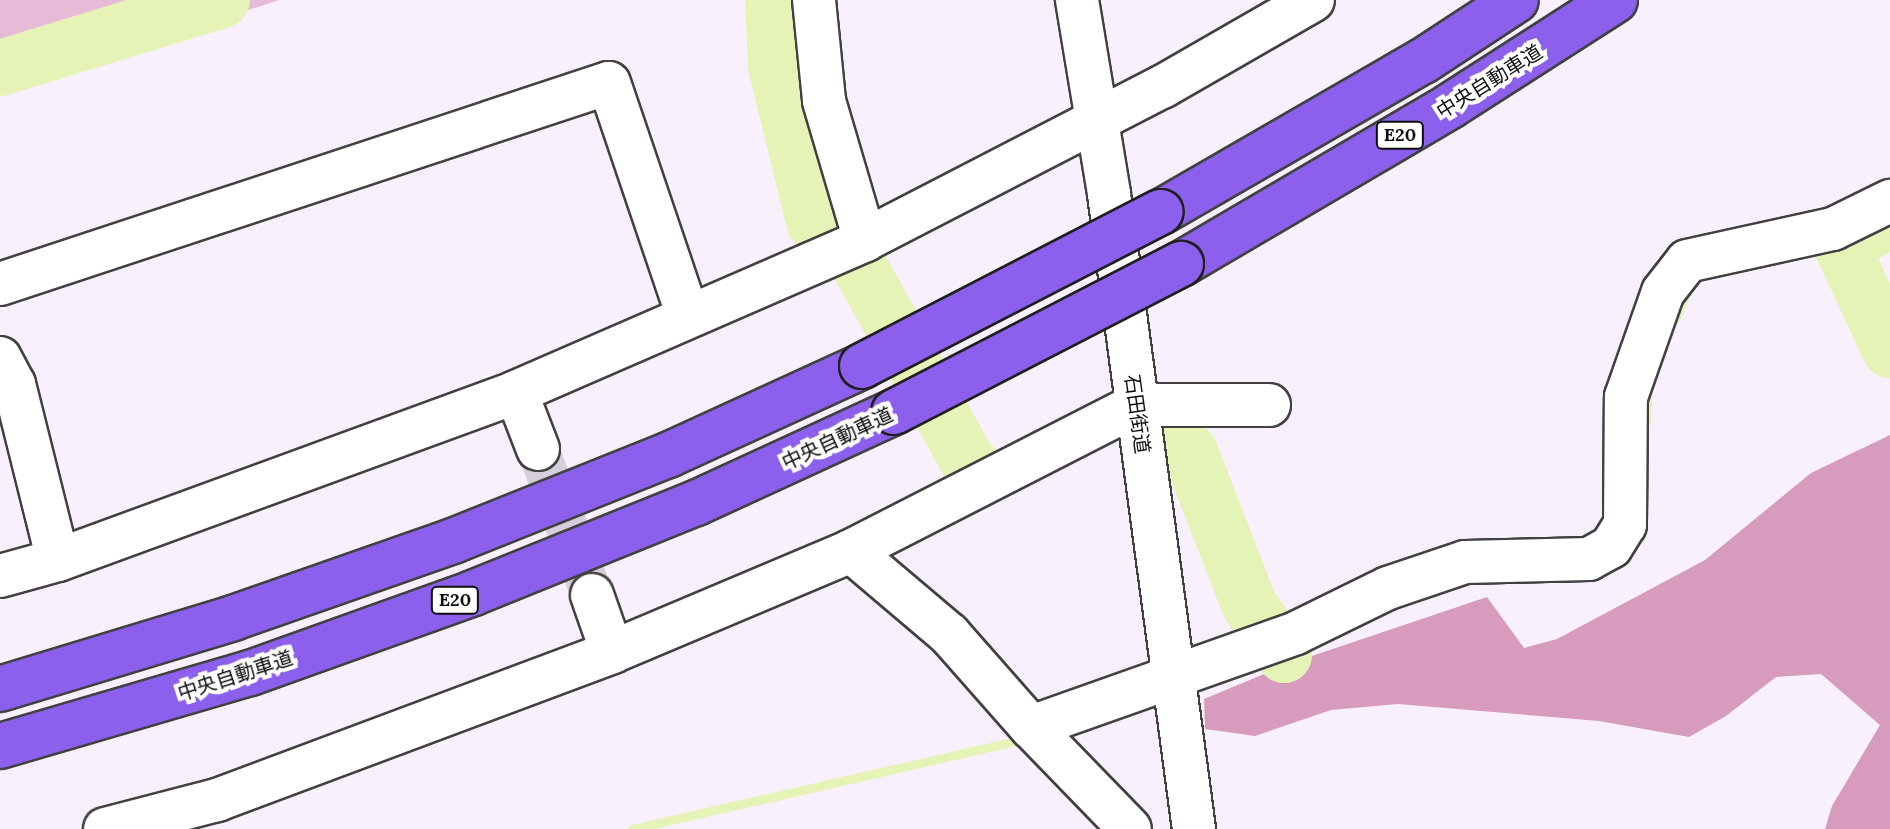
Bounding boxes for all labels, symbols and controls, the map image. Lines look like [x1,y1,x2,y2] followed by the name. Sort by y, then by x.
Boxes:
[1432,39,1546,123] street label: 中央自動車道
[1374,121,1426,149] road number: E20
[1121,373,1155,455] street label: 石田街道
[778,402,896,474] street label: 中央自動車道
[429,586,481,614] road number: E20
[174,645,296,705] street label: 中央自動車道

